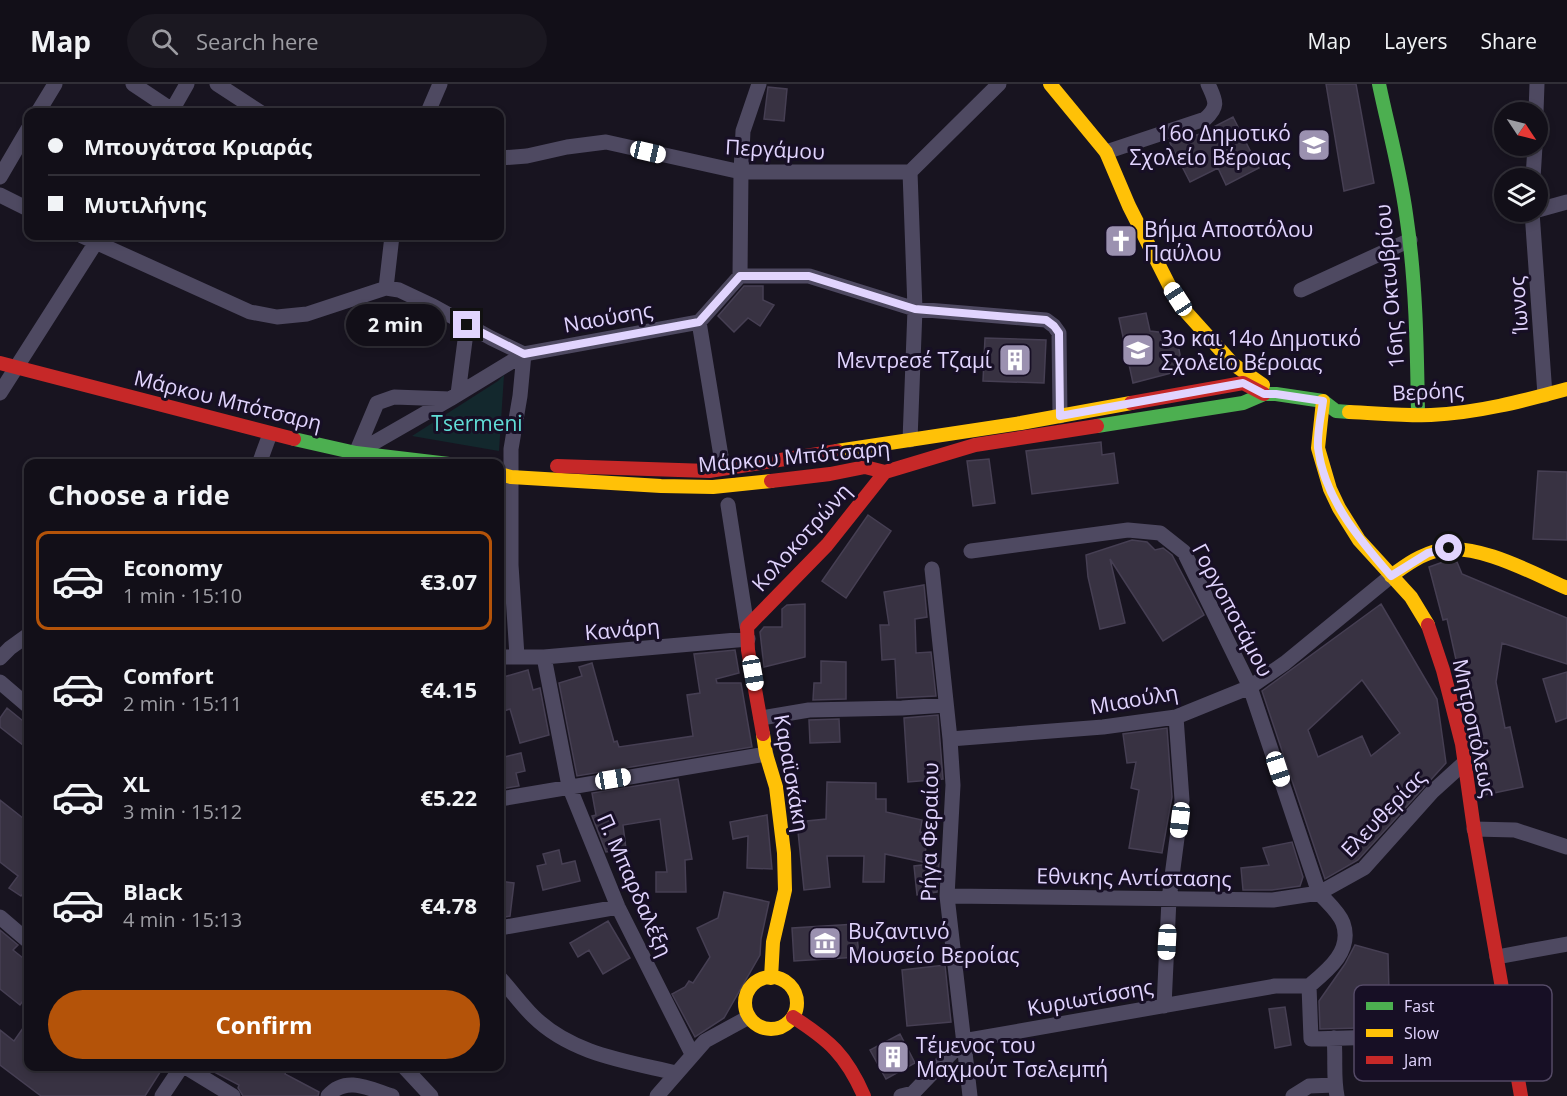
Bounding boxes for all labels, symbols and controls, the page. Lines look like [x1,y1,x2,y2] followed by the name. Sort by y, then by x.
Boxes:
[127,14,547,68] search box
[30,22,91,60] text: Map
[148,25,181,58] icon: search
[196,26,319,56] text: Search here
[1308,27,1351,55] text: Map
[1384,27,1448,55] text: Layers
[1481,27,1537,55] text: Share
[1494,102,1548,156] north arrow
[1494,102,1548,222] map controls
[1130,119,1291,171] place label: 16ο Δημοτικό Σχολείο Βέροιας
[1296,127,1332,163] school or university icon: 16ο Δημοτικό Σχολείο Βέροιας
[84,131,312,161] text: Μπουγάτσα Κριαράς
[724,132,826,166] street label: Περγάμου
[628,139,668,165] car
[1494,168,1548,222] button: layers
[84,189,206,219] text: Mυτιλήνης
[1368,203,1410,369] street label: 16ης Οκτωβρίου
[1144,215,1313,267] place label: Βήμα Αποστόλου Παύλου
[1103,223,1139,259] church icon: Βήμα Αποστόλου Παύλου
[1502,275,1534,336] street label: Ίωνος
[1161,279,1195,319] car
[561,295,655,339] street label: Ναούσης
[347,304,446,346] callout: 2 min
[368,311,423,338] text: 2 min
[453,311,480,338] route end
[1161,324,1361,376] place label: 3ο και 14ο Δημοτικό Σχολείο Βέροιας
[1120,332,1156,368] school or university icon: 3ο και 14ο Δημοτικό Σχολείο Βέροιας
[997,342,1033,378] building icon: Μεντρεσέ Τζαμί
[836,346,992,374] place label: Μεντρεσέ Τζαμί
[131,363,325,437] street label: Μάρκου Μπότσαρη
[1391,375,1465,407] street label: Βερόης
[431,409,523,437] park label: Tsermeni
[697,434,891,478] street label: Μάρκου Μπότσαρη
[48,476,230,513] text: Choose a ride
[745,477,857,597] street label: Κολοκοτρώνη
[1435,534,1462,561] route start
[1186,539,1280,681] street label: Γοργοποτάμου
[123,552,222,582] text: Economy
[51,554,105,608] icon: car
[420,566,477,596] text: €3.07
[123,582,242,609] text: 1 min · 15:10
[583,612,661,646] street label: Κανάρη
[741,654,765,692] car
[1447,656,1503,800] street label: Μητροπόλεως
[123,660,214,690] text: Comfort
[51,662,105,716] icon: car
[420,674,477,704] text: €4.15
[1088,678,1180,720] street label: Μιαούλη
[123,690,242,717] text: 2 min · 15:11
[768,712,816,834] street label: Καραϊσκάκη
[1264,749,1292,789] car
[914,762,944,902] street label: Ρήγα Φεραίου
[1334,763,1432,863] street label: Ελευθερίας
[594,767,632,791] car
[123,768,150,798] text: XL
[51,770,105,824] icon: car
[420,782,477,812] text: €5.22
[123,798,242,825] text: 3 min · 15:12
[1169,801,1191,839] car
[591,809,679,961] street label: Π. Μπαρδαλέξη
[1036,861,1232,893] street label: Εθνικης Αντίστασης
[123,876,183,906] text: Black
[51,878,105,932] icon: car
[420,890,477,920] text: €4.78
[123,906,242,933] text: 4 min · 15:13
[848,917,1019,969] place label: Βυζαντινό Μουσείο Βεροίας
[1157,924,1177,960] car
[807,925,843,961] museum icon: Βυζαντινό Μουσείο Βεροίας
[1025,972,1155,1022] street label: Κυριωτίσσης
[1354,985,1552,1081] legend
[48,990,480,1059] button: Confirm
[1404,995,1435,1017] text: Fast
[1404,1022,1439,1044] text: Slow
[916,1031,1108,1083] place label: Τέμενος του Μαχμούτ Τσελεμπή
[875,1039,911,1075] building icon: Τέμενος του Μαχμούτ Τσελεμπή
[1402,1049,1432,1071] text: Jam

